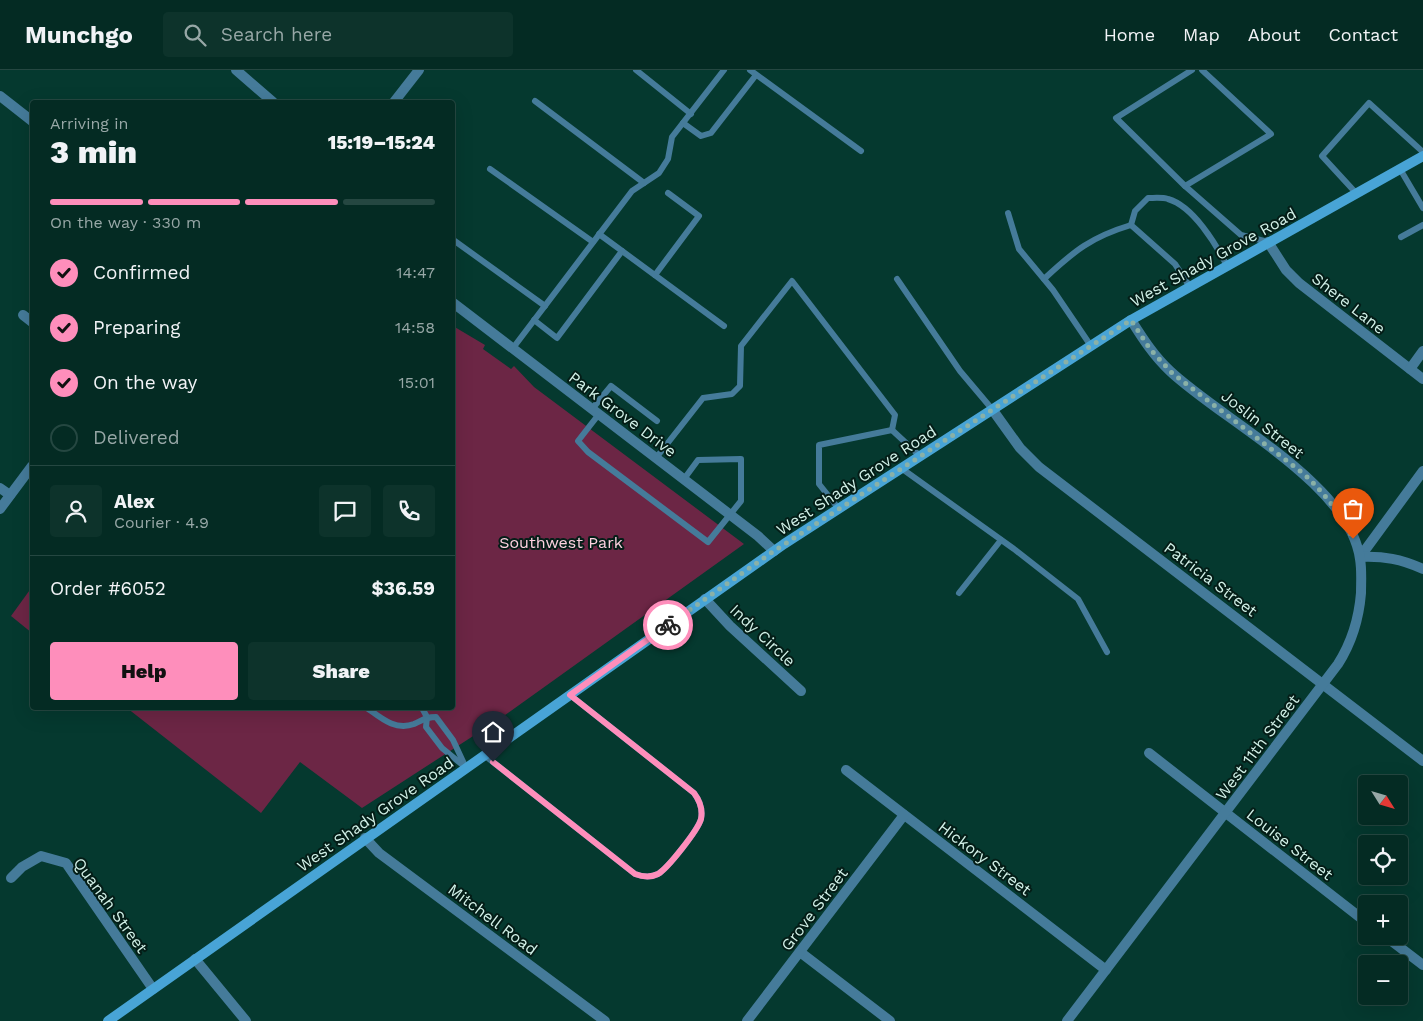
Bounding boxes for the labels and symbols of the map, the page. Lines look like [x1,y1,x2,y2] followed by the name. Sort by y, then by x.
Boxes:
[1127,204,1300,311] street label: West Shady Grove Road
[1308,269,1389,338] street label: Shere Lane
[565,368,680,461] street label: Park Grove Drive
[1218,386,1308,463] street label: Joslin Street
[773,422,940,539] street label: West Shady Grove Road
[1332,488,1374,539] pin
[499,533,623,552] park label: Southwest Park
[1160,538,1261,621] street label: Patricia Street
[643,600,693,650] courier
[726,600,799,670] street label: Indy Circle
[1212,691,1303,804] street label: West 11th Street
[472,711,514,762] pin
[293,753,457,876] street label: West Shady Grove Road
[1358,775,1408,825] north arrow
[1243,805,1337,884] street label: Louise Street
[935,817,1035,900] street label: Hickory Street
[70,854,152,957] street label: Quanah Street
[777,864,852,954] street label: Grove Street
[444,880,541,959] street label: Mitchell Road

